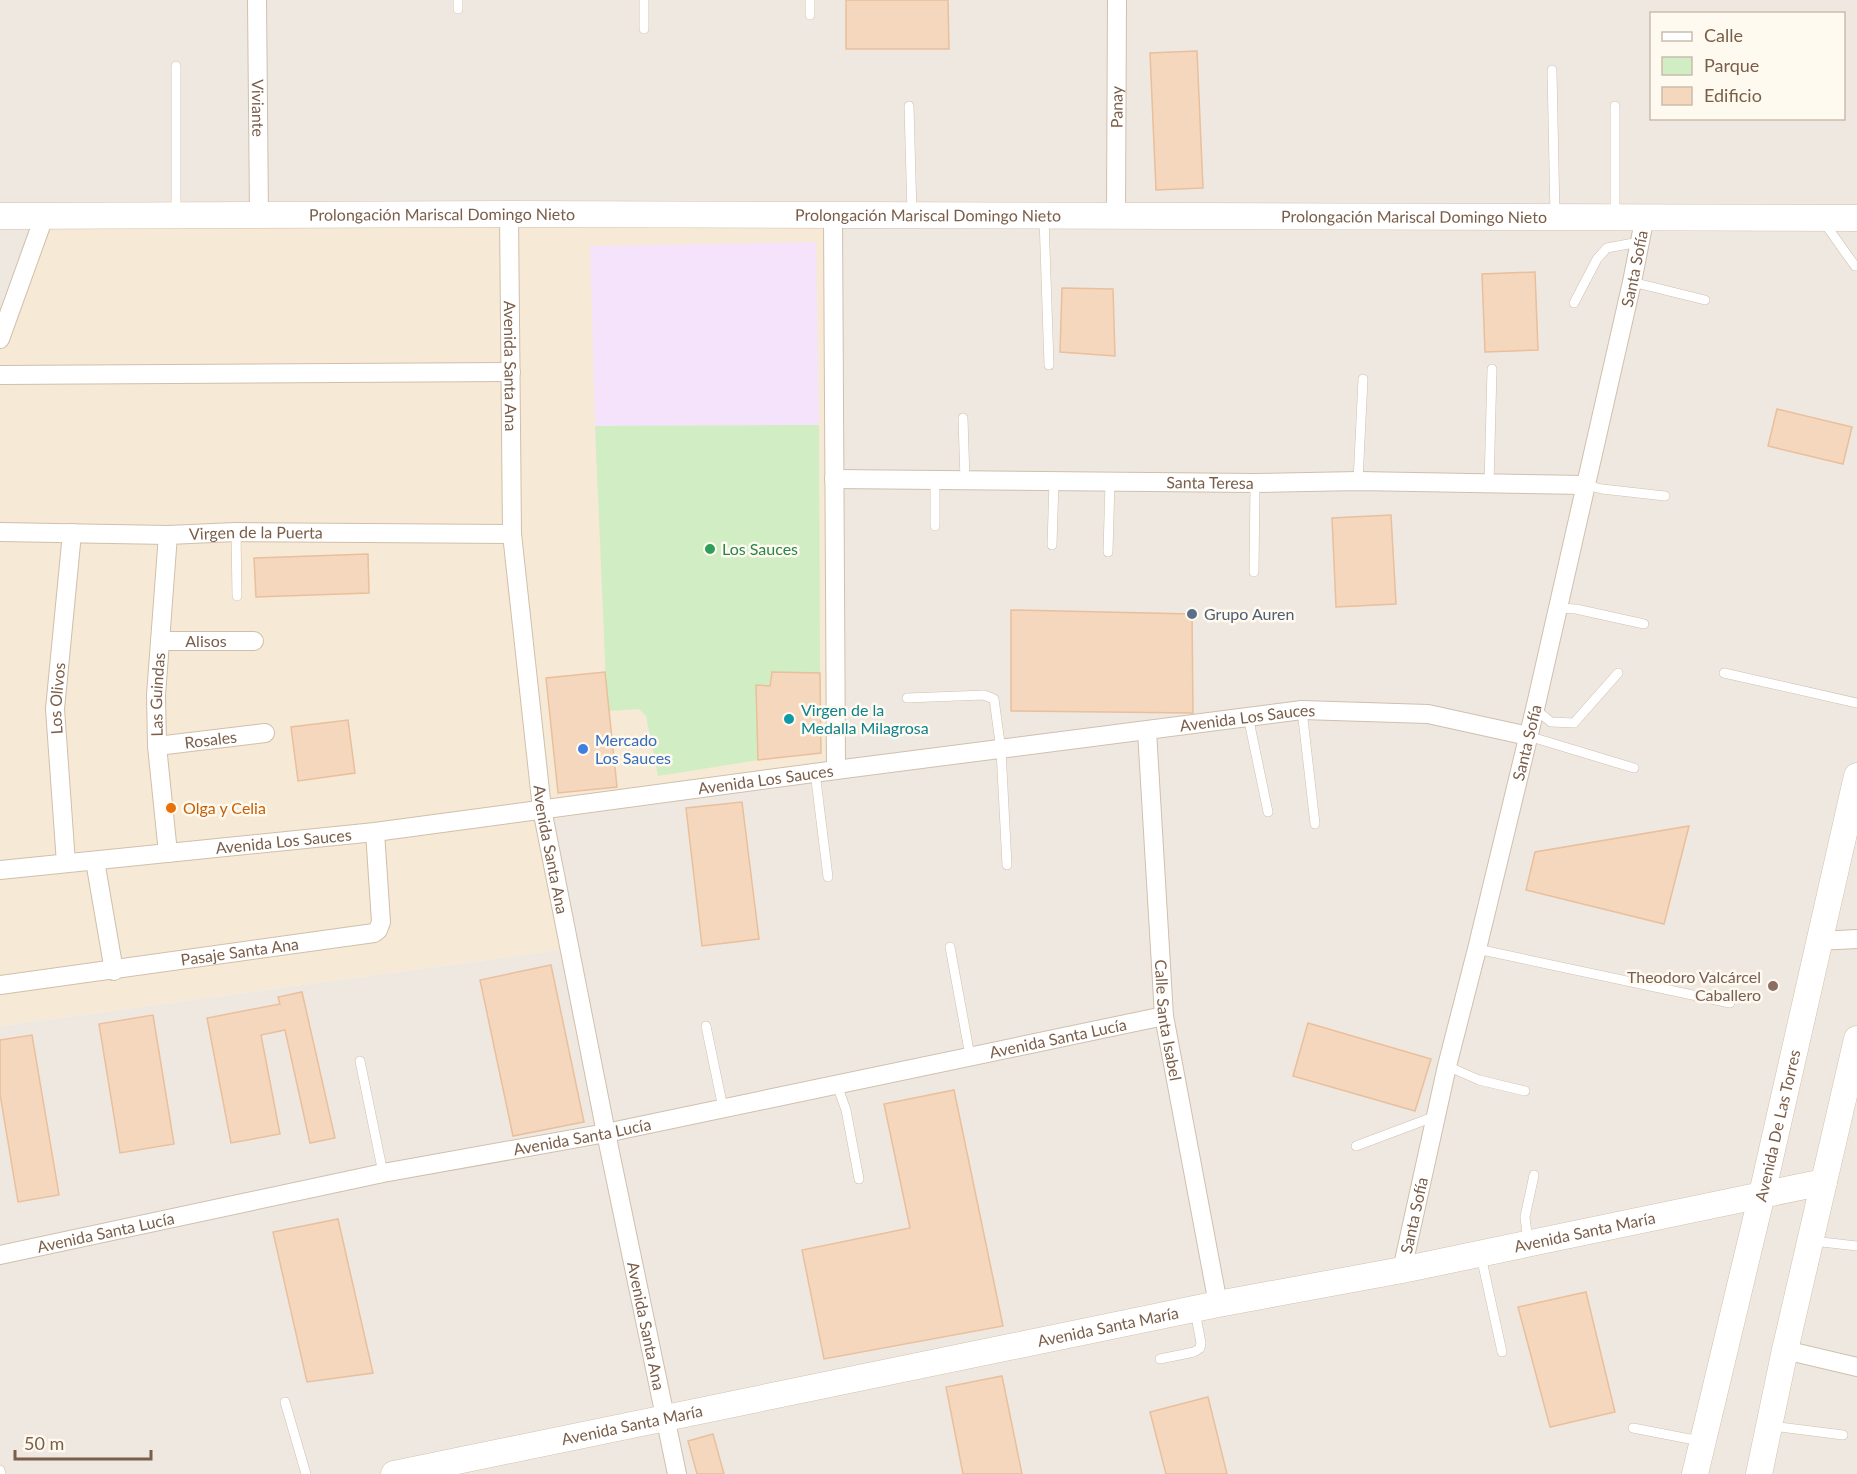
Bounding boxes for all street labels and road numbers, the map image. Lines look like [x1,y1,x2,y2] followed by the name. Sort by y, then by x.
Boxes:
[249,79,268,137] street label: Viviante
[1106,85,1126,128] street label: Panay
[309,204,575,224] street label: Prolongación Mariscal Domingo Nieto
[795,205,1061,225] street label: Prolongación Mariscal Domingo Nieto
[1281,206,1547,226] street label: Prolongación Mariscal Domingo Nieto
[1617,229,1651,309] street label: Santa Sofía
[501,300,521,431] street label: Avenida Santa Ana
[1166,472,1254,492] street label: Santa Teresa
[189,522,323,543] street label: Virgen de la Puerta
[185,631,227,650] street label: Alisos
[146,652,168,737] street label: Las Guindas
[45,662,68,735] street label: Los Olivos
[1179,700,1316,735] street label: Avenida Los Sauces
[1508,703,1545,783] street label: Santa Sofía
[183,726,238,752] street label: Rosales
[697,760,835,797] street label: Avenida Los Sauces
[530,784,573,915] street label: Avenida Santa Ana
[215,824,352,857] street label: Avenida Los Sauces
[179,934,300,969] street label: Pasaje Santa Ana
[1152,959,1186,1082] street label: Calle Santa Isabel
[987,1014,1128,1061] street label: Avenida Santa Lucía
[1751,1048,1804,1203] street label: Avenida De Las Torres
[512,1114,653,1158] street label: Avenida Santa Lucía
[1396,1175,1431,1255] street label: Santa Sofía
[1512,1207,1657,1255] street label: Avenida Santa María
[35,1208,176,1256] street label: Avenida Santa Lucía
[624,1260,669,1392] street label: Avenida Santa Ana
[1035,1302,1180,1350] street label: Avenida Santa María
[560,1401,704,1448] street label: Avenida Santa María

